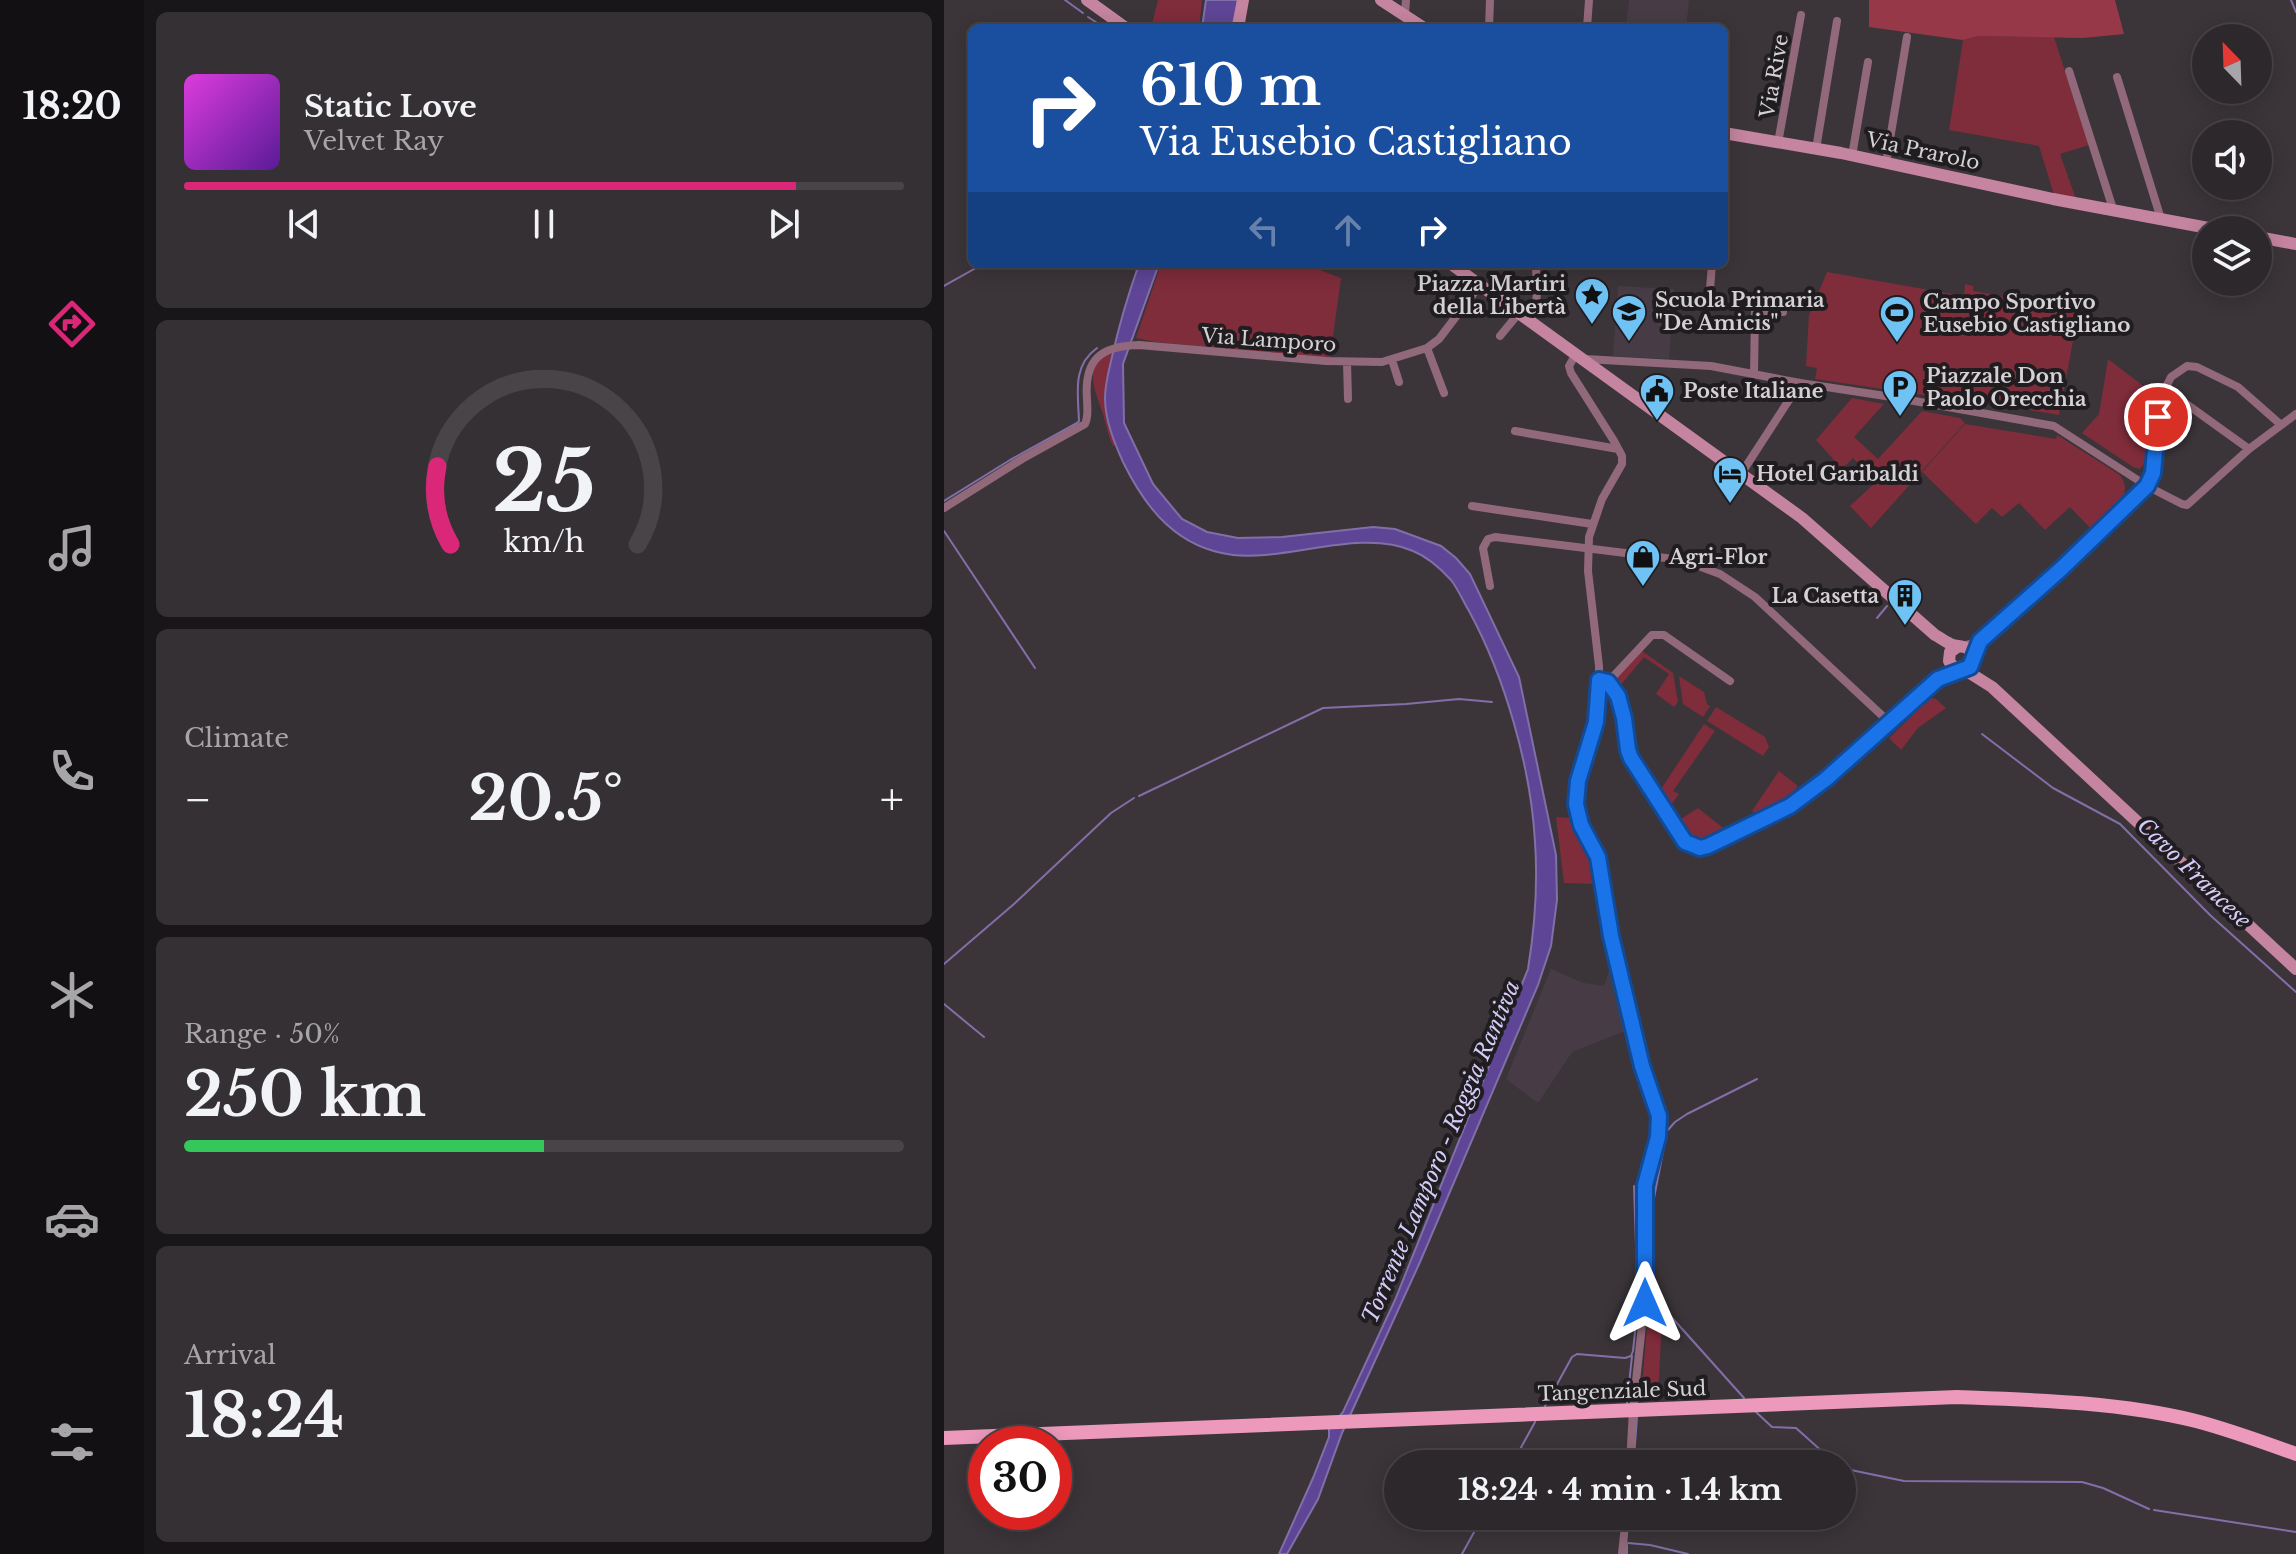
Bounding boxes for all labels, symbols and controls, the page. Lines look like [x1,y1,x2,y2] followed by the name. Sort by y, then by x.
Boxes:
[2192,24,2272,104] north arrow
[2192,24,2272,296] map controls
[1755,32,1793,121] street label: Via Rive
[1140,51,1321,120] text: 610 m
[1008,56,1112,160] icon: right
[22,84,122,129] text: 18:20
[304,88,477,125] text: Static Love
[1140,120,1572,165] text: Via Eusebio Castigliano
[2192,120,2272,200] button: sound
[304,125,444,157] text: Velvet Ray
[1863,127,1982,175] street label: Via Prarolo
[282,202,326,246] icon: previous
[522,202,566,246] icon: pause
[762,202,806,246] icon: next
[1242,208,1286,252] icon: left
[1326,208,1370,252] icon: ahead
[1410,208,1454,252] icon: right
[2192,216,2272,296] button: layers
[1417,272,1567,319] place label: Piazza Martiri della Libertà
[1573,276,1611,326] place icon: Piazza Martiri della Libertà
[1655,288,1825,335] place label: Scuola Primaria "De Amicis"
[1923,290,2131,337] place label: Campo Sportivo Eusebio Castigliano
[1610,293,1648,343] school or university icon: Scuola Primaria "De Amicis"
[1878,294,1916,344] sports icon: Campo Sportivo Eusebio Castigliano
[44,296,100,352] icon: directions
[1200,323,1337,357] street label: Via Lamporo
[1926,364,2087,411] place label: Piazzale Don Paolo Orecchia
[1881,368,1919,418] parking icon: Piazzale Don Paolo Orecchia
[1638,372,1676,422] public building icon: Poste Italiane
[1683,379,1823,403] place label: Poste Italiane
[2124,383,2192,451] pin
[2136,395,2180,439] icon: arrive
[492,429,596,532] text: 25
[1711,455,1749,505] hotel icon: Hotel Garibaldi
[1756,462,1919,486] place label: Hotel Garibaldi
[44,520,100,576] icon: music
[503,524,585,560] text: km/h
[1624,538,1662,588] shop icon: Agri-Flor
[1668,545,1768,569] place label: Agri-Flor
[1886,577,1924,627] building icon: La Casetta
[1771,584,1880,608] place label: La Casetta
[184,722,289,754] text: Climate
[44,743,100,799] icon: phone
[469,762,623,836] text: 20.5°
[184,772,212,827] text: −
[880,772,904,827] text: +
[2132,812,2256,934] water label: Cavo Francese
[44,967,100,1023] icon: climate
[1356,976,1526,1328] water label: Torrente Lamporo - Roggia Rantiva
[184,1018,340,1050] text: Range · 50%
[184,1058,426,1132] text: 250 km
[44,1191,100,1247] icon: car
[1603,1261,1687,1345] position arrow
[184,1339,276,1371] text: Arrival
[1537,1376,1707,1406] street label: Tangenziale Sud
[184,1379,344,1453] text: 18:24
[44,1414,100,1470] icon: filters
[968,1426,1072,1530] speed limit sign: 30
[1458,1471,1782,1508] text: 18:24 · 4 min · 1.4 km

